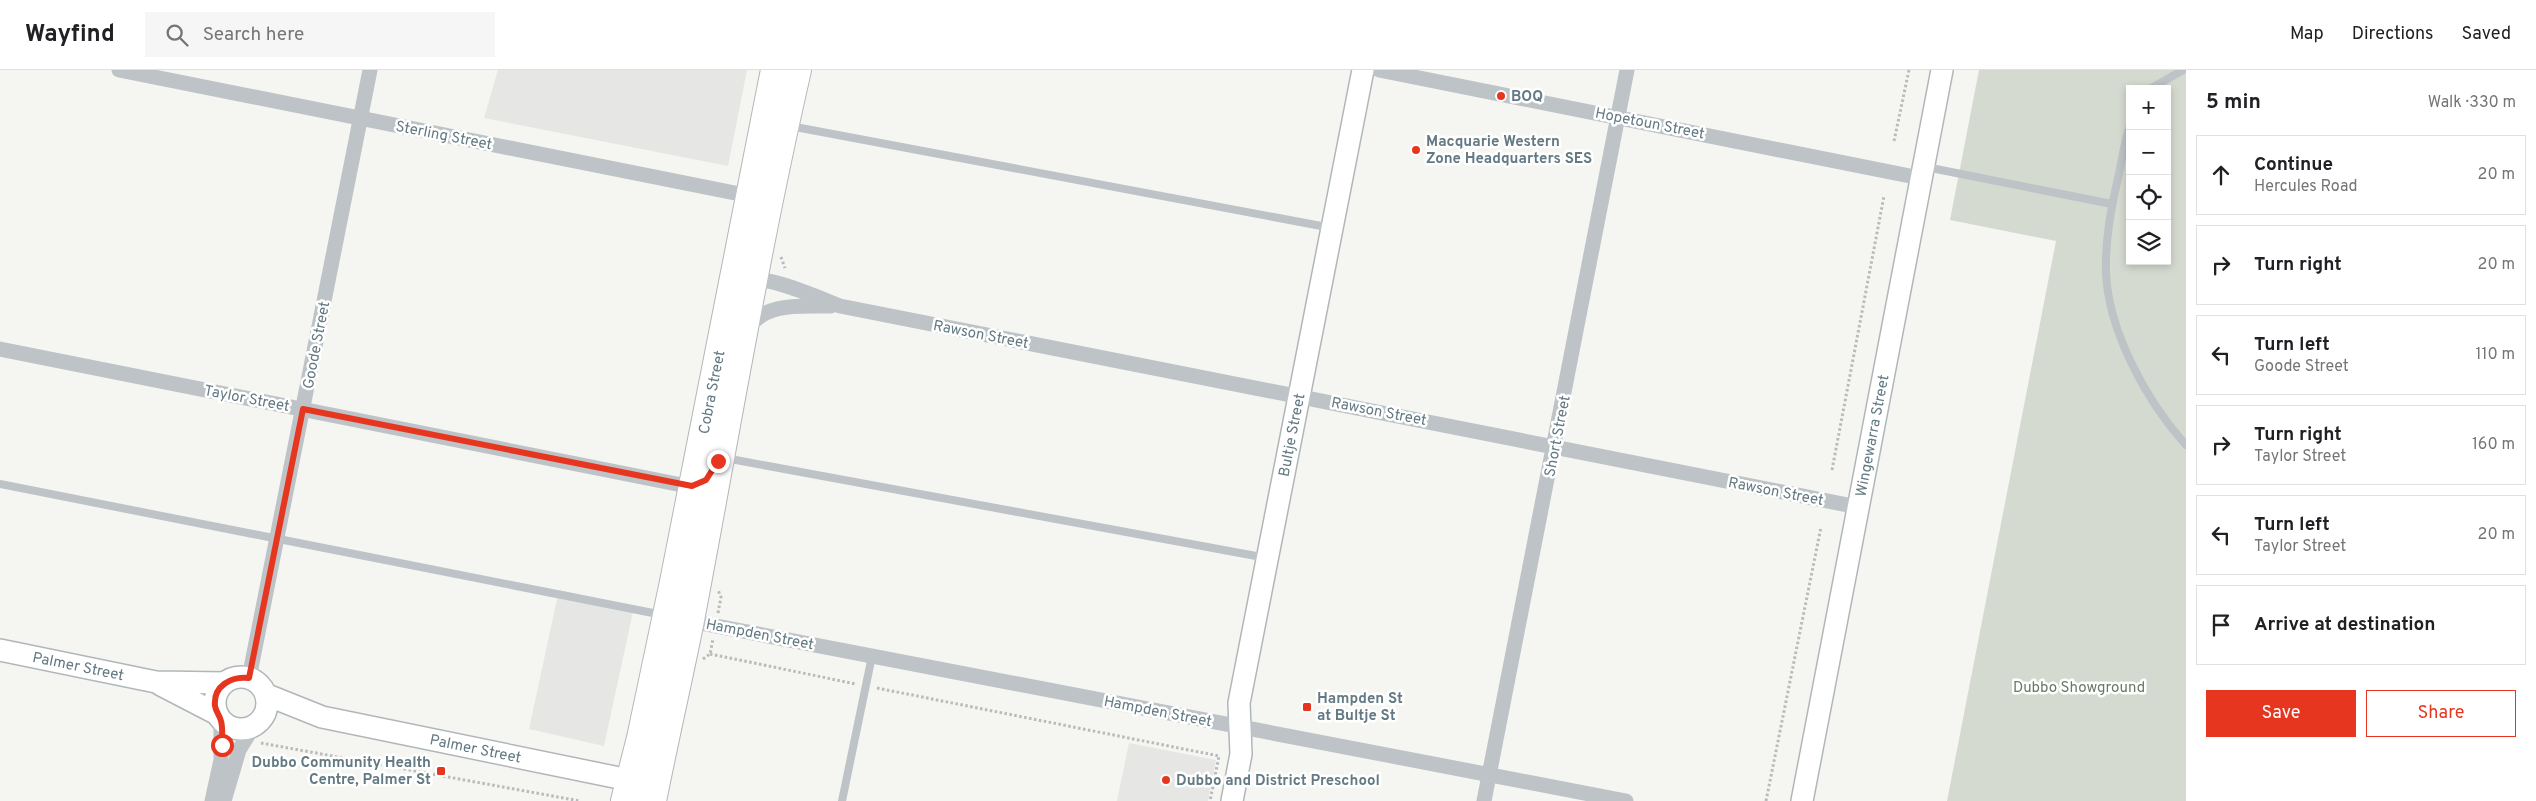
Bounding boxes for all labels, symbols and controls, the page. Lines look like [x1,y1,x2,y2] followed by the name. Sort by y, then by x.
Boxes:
[145,12,495,57] search box
[25,20,115,50] text: Wayfind
[163,21,191,49] icon: search
[203,23,304,47] text: Search here
[2290,23,2324,46] text: Map
[2352,23,2434,46] text: Directions
[2462,23,2511,46] text: Saved
[2126,85,2171,265] map controls
[2126,85,2171,130] button: +
[1511,88,1543,107] place label: BOQ
[2206,89,2261,116] text: 5 min
[1495,90,1507,102] marker: BOQ
[2428,93,2516,113] text: Walk · 330 m
[1593,105,1706,144] street label: Hopetoun Street
[394,118,494,155] street label: Sterling Street
[2126,130,2171,175] button: −
[1426,133,1592,169] place label: Macquarie Western Zone Headquarters SES
[1410,144,1422,156] marker: Macquarie Western Zone Headquarters SES
[2254,153,2333,177] text: Continue
[2207,161,2235,189] icon: ahead
[2478,165,2515,185] text: 20 m
[2126,175,2171,220] button: locate
[2254,177,2358,197] text: Hercules Road
[2126,220,2171,265] button: layers
[2207,251,2235,279] icon: right
[2254,253,2342,277] text: Turn right
[2478,255,2515,275] text: 20 m
[300,300,335,391] street label: Goode Street
[931,317,1030,354] street label: Rawson Street
[2254,333,2330,357] text: Turn left
[2207,341,2235,369] icon: left
[2475,345,2515,365] text: 110 m
[695,349,730,436] street label: Cobra Street
[2254,357,2349,377] text: Goode Street
[1852,373,1894,499] street label: Wingewarra Street
[202,382,291,417] street label: Taylor Street
[1276,392,1310,479] street label: Bultje Street
[1329,394,1428,431] street label: Rawson Street
[1541,394,1576,479] street label: Short Street
[2254,423,2342,447] text: Turn right
[2207,431,2235,459] icon: right
[2472,435,2515,455] text: 160 m
[2254,447,2346,467] text: Taylor Street
[707,450,730,473] route end
[1726,474,1825,511] street label: Rawson Street
[2254,513,2330,537] text: Turn left
[2207,521,2235,549] icon: left
[2478,525,2515,545] text: 20 m
[2254,537,2346,557] text: Taylor Street
[2207,611,2235,639] icon: arrive
[2254,613,2435,637] text: Arrive at destination
[704,616,815,655] street label: Hampden Street
[31,649,125,686] street label: Palmer Street
[2013,679,2145,698] park label: Dubbo Showground
[1317,690,1403,726] place label: Hampden St at Bultje St
[2206,690,2356,737] button: Save
[2366,690,2516,737] button: Share
[1102,693,1213,732] street label: Hampden Street
[1301,701,1313,713] marker: Hampden St at Bultje St
[428,731,523,769] street label: Palmer Street
[211,734,234,757] route start
[251,754,431,790] place label: Dubbo Community Health Centre, Palmer St
[435,765,447,777] marker: Dubbo Community Health Centre, Palmer St
[1176,772,1380,791] place label: Dubbo and District Preschool
[1160,774,1172,786] marker: Dubbo and District Preschool

